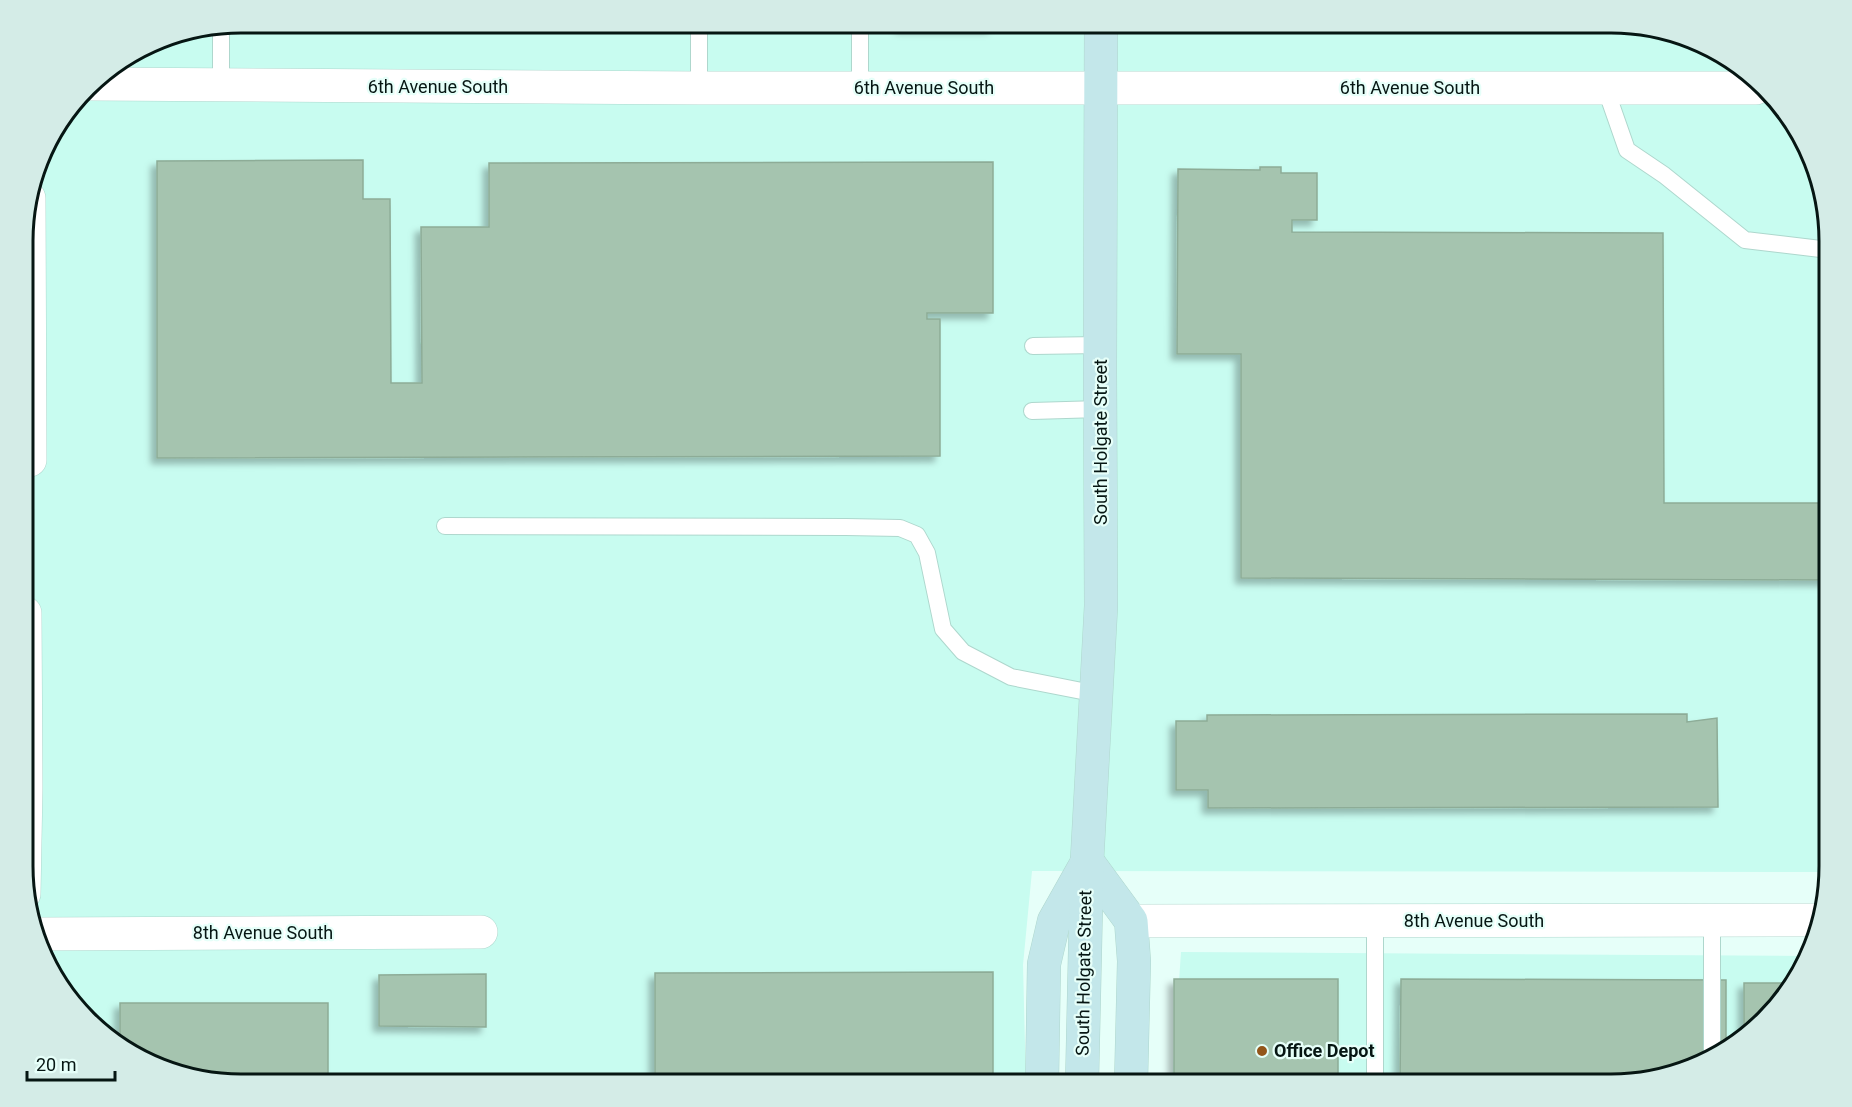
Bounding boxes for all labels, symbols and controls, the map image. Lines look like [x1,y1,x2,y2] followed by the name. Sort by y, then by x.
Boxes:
[368,76,508,97] street label: 6th Avenue South
[854,77,994,98] street label: 6th Avenue South
[1340,77,1480,98] street label: 6th Avenue South
[1090,359,1111,525] street label: South Holgate Street
[1072,890,1095,1056] street label: South Holgate Street
[1404,910,1544,931] street label: 8th Avenue South
[193,922,333,943] street label: 8th Avenue South
[1274,1040,1375,1061] place label: Office Depot
[27,1044,116,1082] scale bar
[1255,1044,1269,1058] marker: Office Depot
[36,1054,76,1075] text: 20 m

